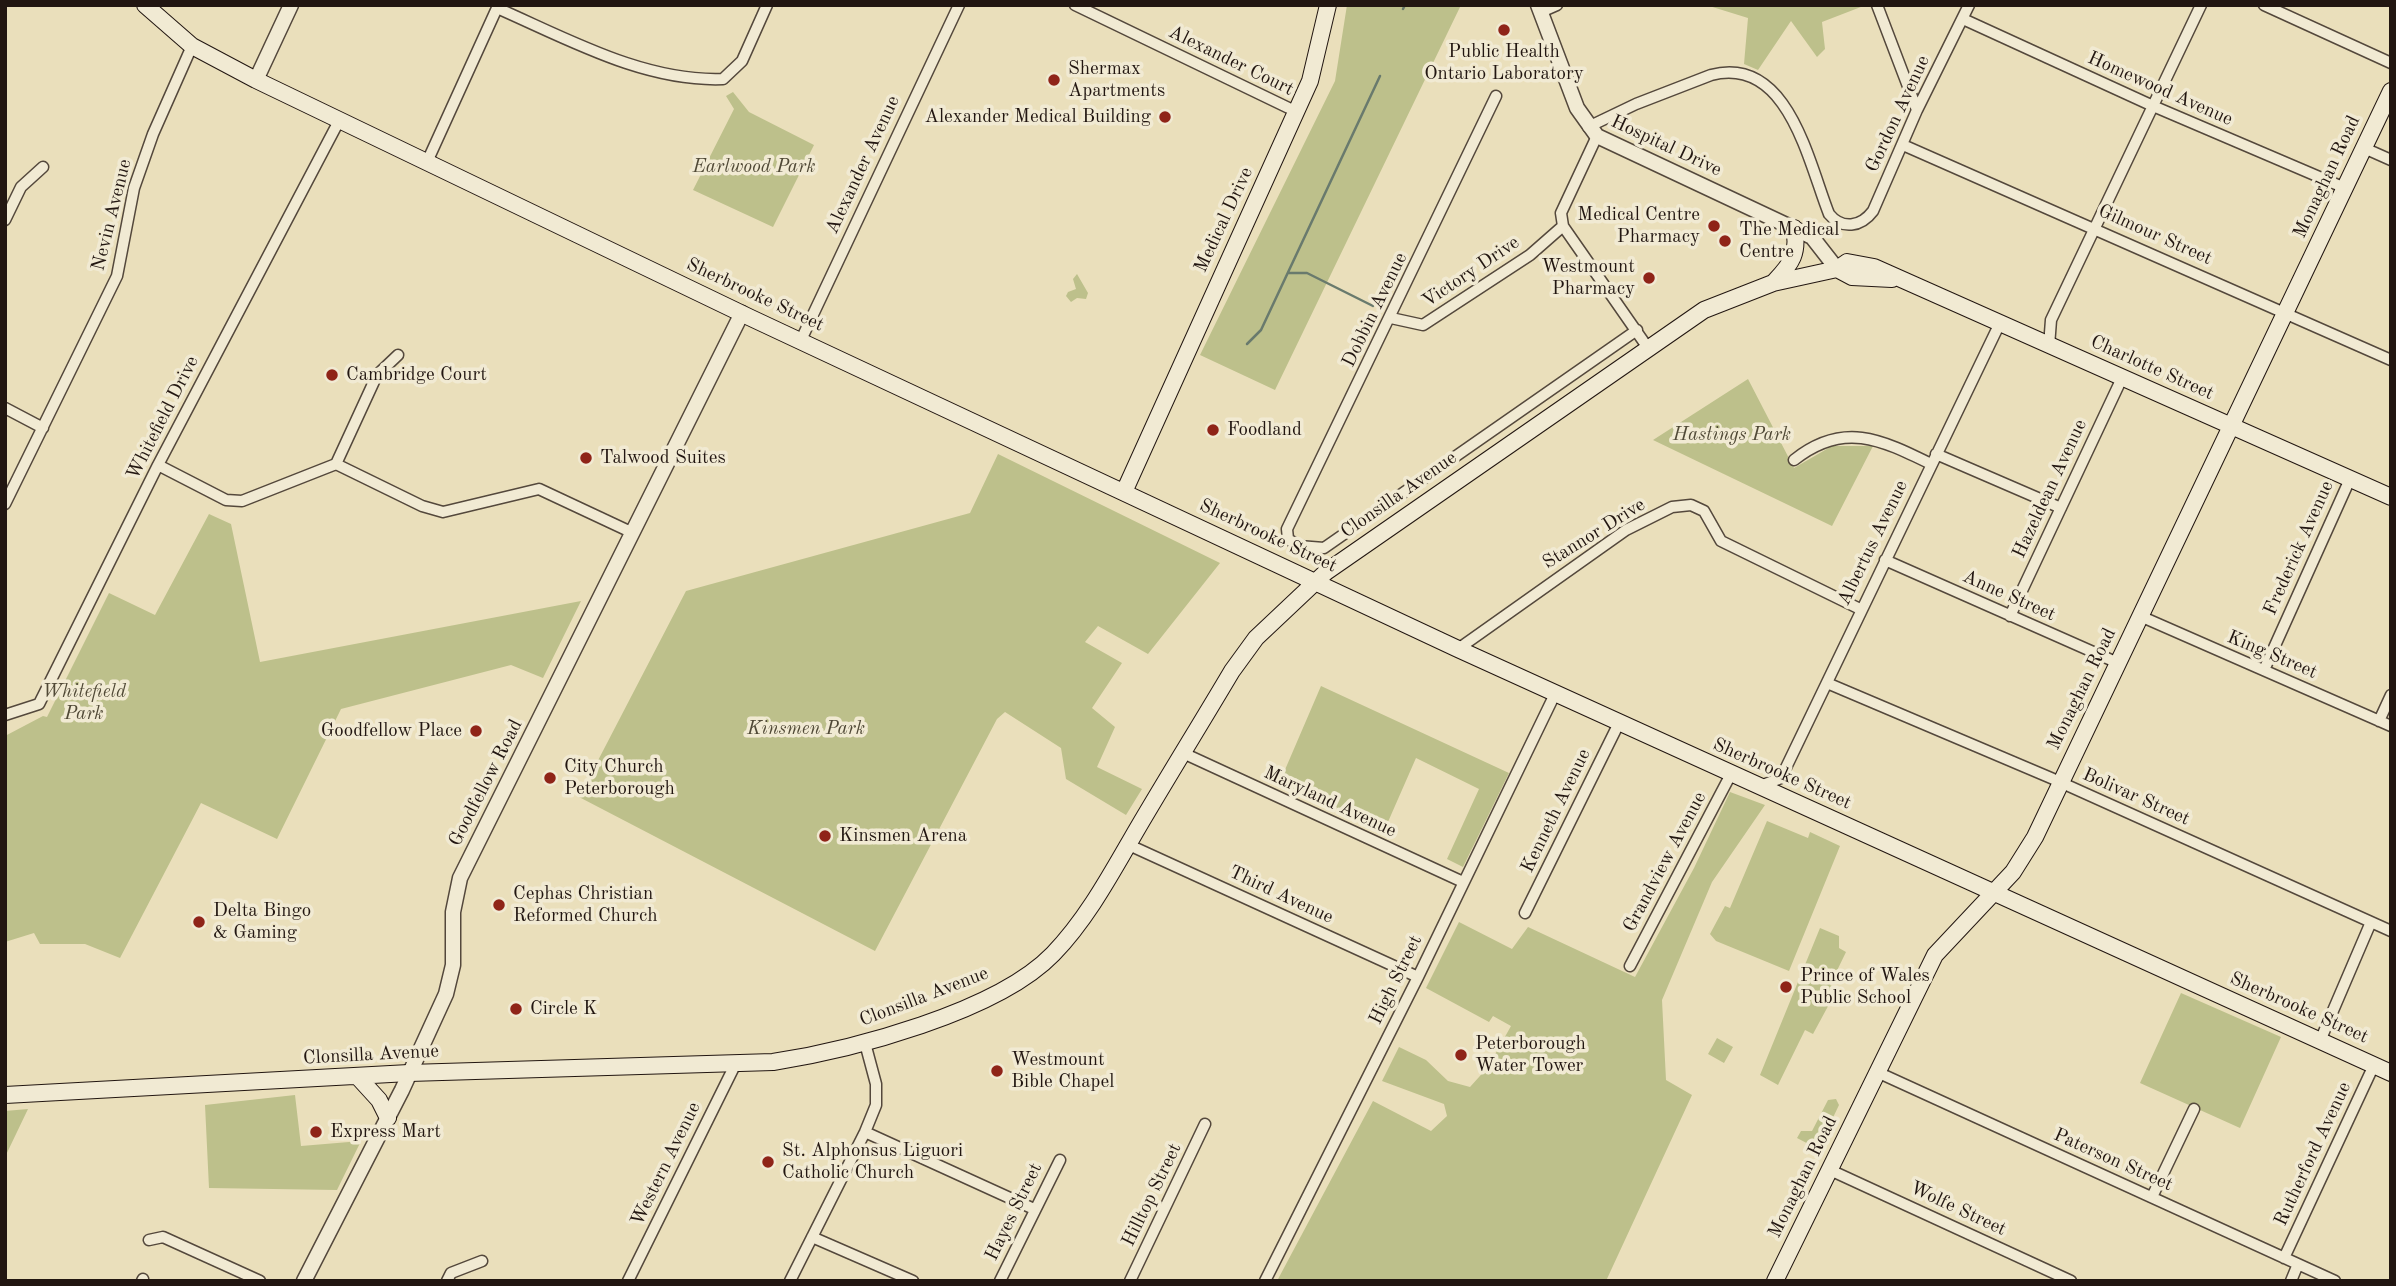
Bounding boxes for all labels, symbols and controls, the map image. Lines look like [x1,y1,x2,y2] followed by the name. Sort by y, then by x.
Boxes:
[1165,21,1297,101] street label: Alexander Court
[1496,22,1512,38] marker: Public Health Ontario Laboratory
[1424,41,1584,85] place label: Public Health Ontario Laboratory
[2084,47,2236,131] street label: Homewood Avenue
[1861,52,1935,176] street label: Gordon Avenue
[1068,58,1165,102] place label: Shermax Apartments
[1046,72,1062,88] marker: Shermax Apartments
[821,92,905,238] street label: Alexander Avenue
[924,106,1151,128] place label: Alexander Medical Building
[1157,109,1173,125] marker: Alexander Medical Building
[1607,110,1725,182] street label: Hospital Drive
[2289,112,2365,242] street label: Monaghan Road
[693,156,815,178] park label: Earlwood Park
[87,157,137,273] street label: Nevin Avenue
[1190,164,1258,276] street label: Medical Drive
[2095,200,2215,270] street label: Gilmour Street
[1577,204,1700,248] place label: Medical Centre Pharmacy
[1706,218,1722,234] marker: Medical Centre Pharmacy
[1739,219,1839,263] place label: The Medical Centre
[1418,231,1524,313] street label: Victory Drive
[1717,233,1733,249] marker: The Medical Centre
[1337,249,1413,371] street label: Dobbin Avenue
[683,253,827,337] street label: Sherbrooke Street
[1541,256,1635,300] place label: Westmount Pharmacy
[1641,270,1657,286] marker: Westmount Pharmacy
[2087,331,2217,405] street label: Charlotte Street
[122,352,204,484] street label: Whitefield Drive
[346,364,487,386] place label: Cambridge Court
[324,367,340,383] marker: Cambridge Court
[2008,416,2092,562] street label: Hazeldean Avenue
[1227,419,1302,441] place label: Foodland
[1205,422,1221,438] marker: Foodland
[1673,424,1791,446] park label: Hastings Park
[600,447,726,469] place label: Talwood Suites
[1337,447,1461,543] street label: Clonsilla Avenue
[578,450,594,466] marker: Talwood Suites
[1833,477,1913,609] street label: Albertus Avenue
[2259,477,2339,619] street label: Frederick Avenue
[1539,493,1649,575] street label: Stannor Drive
[1196,494,1340,578] street label: Sherbrooke Street
[1959,565,2059,627] street label: Anne Street
[2043,624,2121,754] street label: Monaghan Road
[2224,626,2320,684] street label: King Street
[42,681,126,725] park label: Whitefield Park
[444,716,528,850] street label: Goodfellow Road
[747,718,865,740] park label: Kinsmen Park
[321,720,462,742] place label: Goodfellow Place
[468,723,484,739] marker: Goodfellow Place
[1709,733,1855,815] street label: Sherbrooke Street
[1516,745,1596,877] street label: Kenneth Avenue
[564,756,675,800] place label: City Church Peterborough
[1260,761,1400,843] street label: Maryland Avenue
[2079,763,2193,831] street label: Bolivar Street
[542,770,558,786] marker: City Church Peterborough
[1618,788,1712,936] street label: Grandview Avenue
[839,825,967,847] place label: Kinsmen Arena
[817,828,833,844] marker: Kinsmen Arena
[1225,861,1337,929] street label: Third Avenue
[513,883,658,927] place label: Cephas Christian Reformed Church
[491,897,507,913] marker: Cephas Christian Reformed Church
[213,900,311,944] place label: Delta Bingo & Gaming
[191,914,207,930] marker: Delta Bingo & Gaming
[1365,932,1427,1028] street label: High Street
[856,962,992,1032] street label: Clonsilla Avenue
[1800,965,1930,1009] place label: Prince of Wales Public School
[2226,967,2372,1049] street label: Sherbrooke Street
[1778,979,1794,995] marker: Prince of Wales Public School
[530,998,597,1020] place label: Circle K
[508,1001,524,1017] marker: Circle K
[1475,1033,1586,1077] place label: Peterborough Water Tower
[302,1040,440,1070] street label: Clonsilla Avenue
[1453,1047,1469,1063] marker: Peterborough Water Tower
[1011,1049,1114,1093] place label: Westmount Bible Chapel
[989,1063,1005,1079] marker: Westmount Bible Chapel
[2270,1078,2356,1230] street label: Rutherford Avenue
[626,1099,706,1229] street label: Western Avenue
[1764,1112,1842,1242] street label: Monaghan Road
[330,1121,441,1143] place label: Express Mart
[308,1124,324,1140] marker: Express Mart
[2050,1124,2176,1196] street label: Paterson Street
[782,1140,963,1184] place label: St. Alphonsus Liguori Catholic Church
[1117,1140,1187,1250] street label: Hilltop Street
[760,1154,776,1170] marker: St. Alphonsus Liguori Catholic Church
[981,1159,1047,1265] street label: Hayes Street
[1906,1177,2010,1241] street label: Wolfe Street

